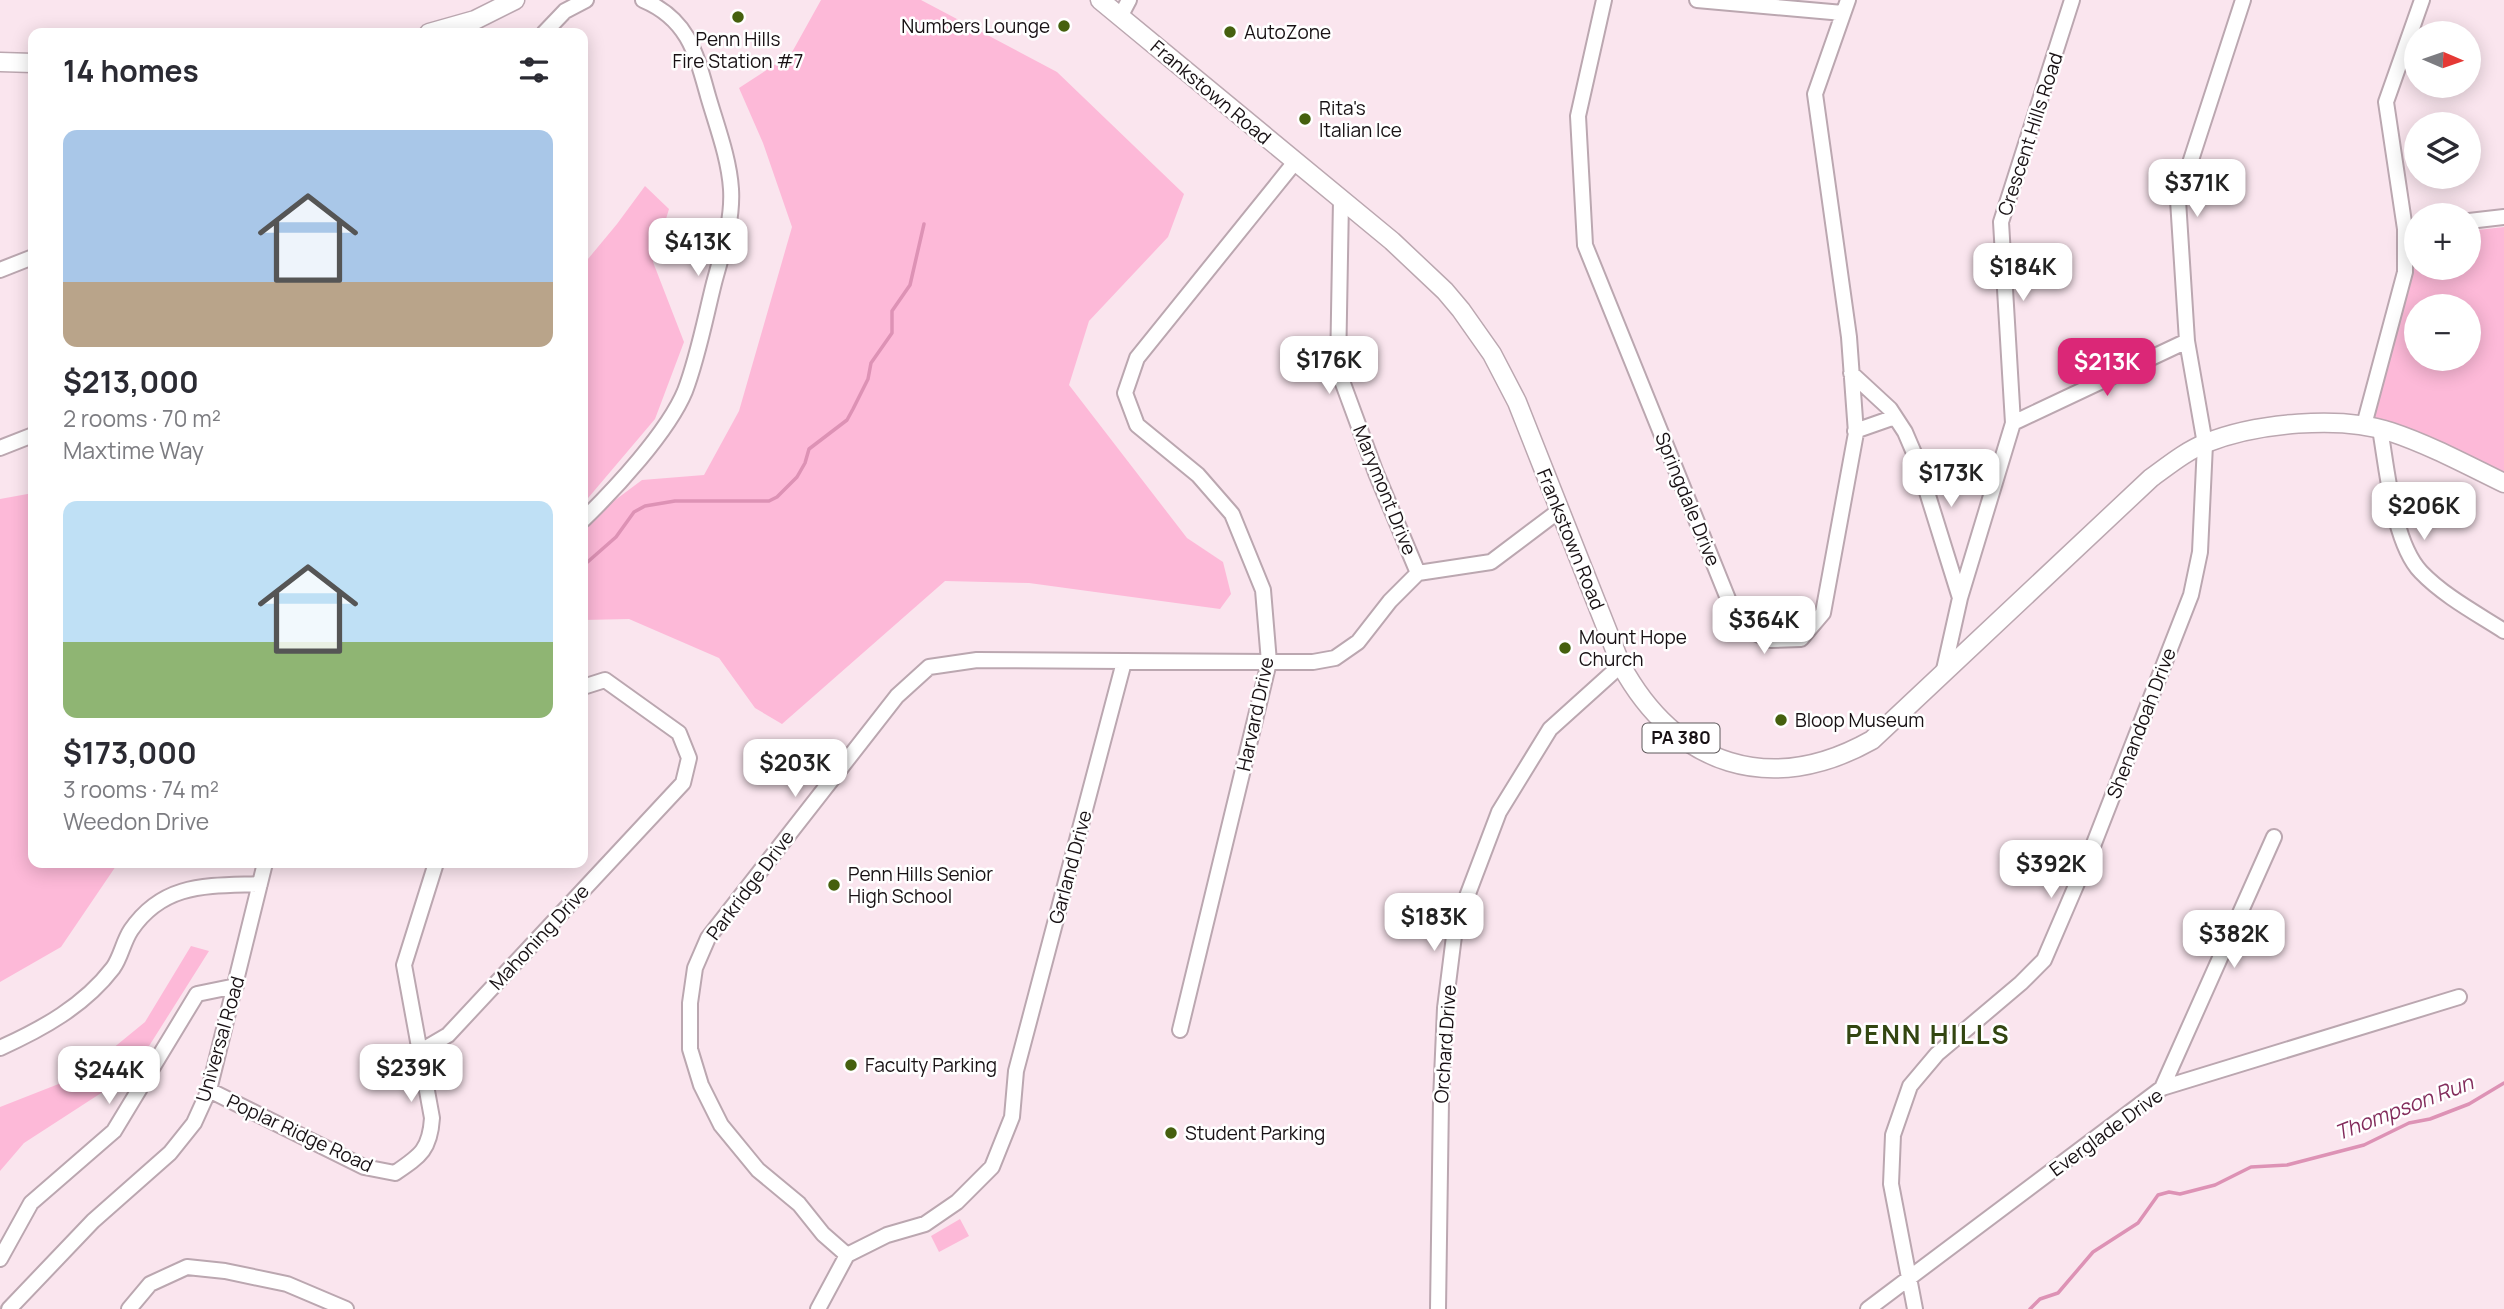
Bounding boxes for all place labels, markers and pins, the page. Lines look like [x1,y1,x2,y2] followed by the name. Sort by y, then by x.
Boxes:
[730,9,746,25] marker: Penn Hills Fire Station #7
[901,13,1050,39] place label: Numbers Lounge
[1056,18,1072,34] marker: Numbers Lounge
[1244,19,1331,45] place label: AutoZone
[1222,24,1238,40] marker: AutoZone
[673,26,803,74] place label: Penn Hills Fire Station #7
[1319,95,1402,143] place label: Rita's Italian Ice
[1297,111,1313,127] marker: Rita's Italian Ice
[2148,160,2246,219] pin: $371K
[649,218,747,278] pin: $413K
[1974,244,2072,303] pin: $184K
[1280,336,1378,396] pin: $176K
[2058,338,2156,398] pin: $213K
[1902,449,2000,509] pin: $173K
[2375,482,2473,542] pin: $206K
[1715,596,1813,656] pin: $364K
[1579,624,1687,672] place label: Mount Hope Church
[1557,640,1573,656] marker: Mount Hope Church
[1795,707,1924,733] place label: Bloop Museum
[1773,712,1789,728] marker: Bloop Museum
[746,740,844,799] pin: $203K
[2002,841,2100,900] pin: $392K
[848,861,993,909] place label: Penn Hills Senior High School
[826,877,842,893] marker: Penn Hills Senior High School
[1385,894,1483,953] pin: $183K
[2185,911,2283,970] pin: $382K
[362,1044,460,1104] pin: $239K
[60,1046,158,1106] pin: $244K
[865,1052,997,1078] place label: Faculty Parking
[843,1057,859,1073] marker: Faculty Parking
[1185,1120,1325,1146] place label: Student Parking
[1163,1125,1179,1141] marker: Student Parking

